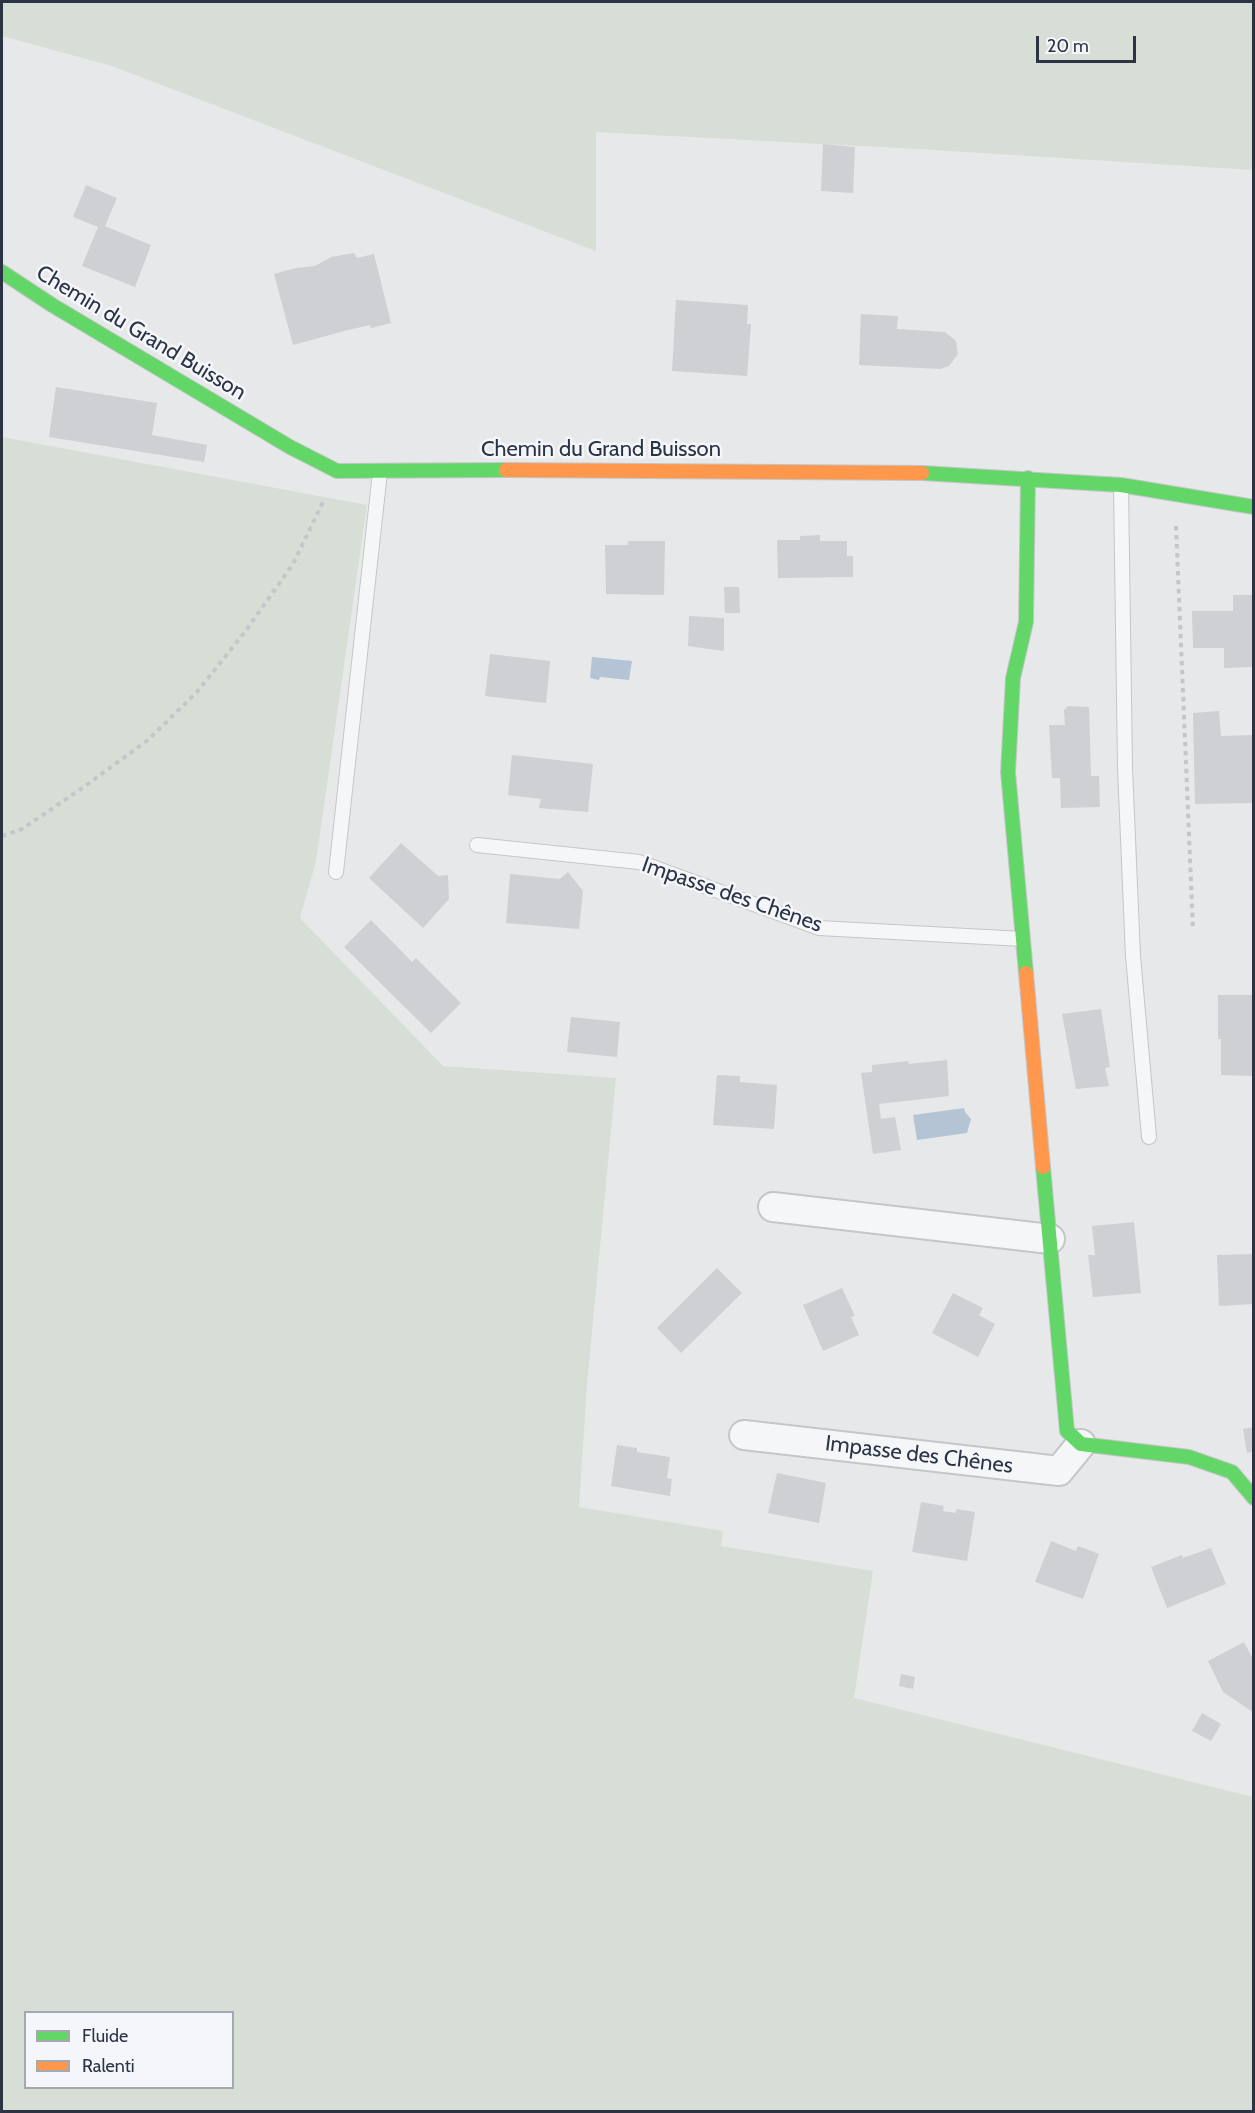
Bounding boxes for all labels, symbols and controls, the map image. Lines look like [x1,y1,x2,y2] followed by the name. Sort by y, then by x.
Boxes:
[1039,24,1140,62] scale bar
[1047,35,1089,57] text: 20 m
[31,260,251,406] street label: Chemin du Grand Buisson
[481,437,721,463] street label: Chemin du Grand Buisson
[638,852,826,938] street label: Impasse des Chênes
[824,1430,1014,1480] street label: Impasse des Chênes
[24,2011,234,2089] legend
[82,2025,128,2047] text: Fluide
[82,2055,135,2077] text: Ralenti

